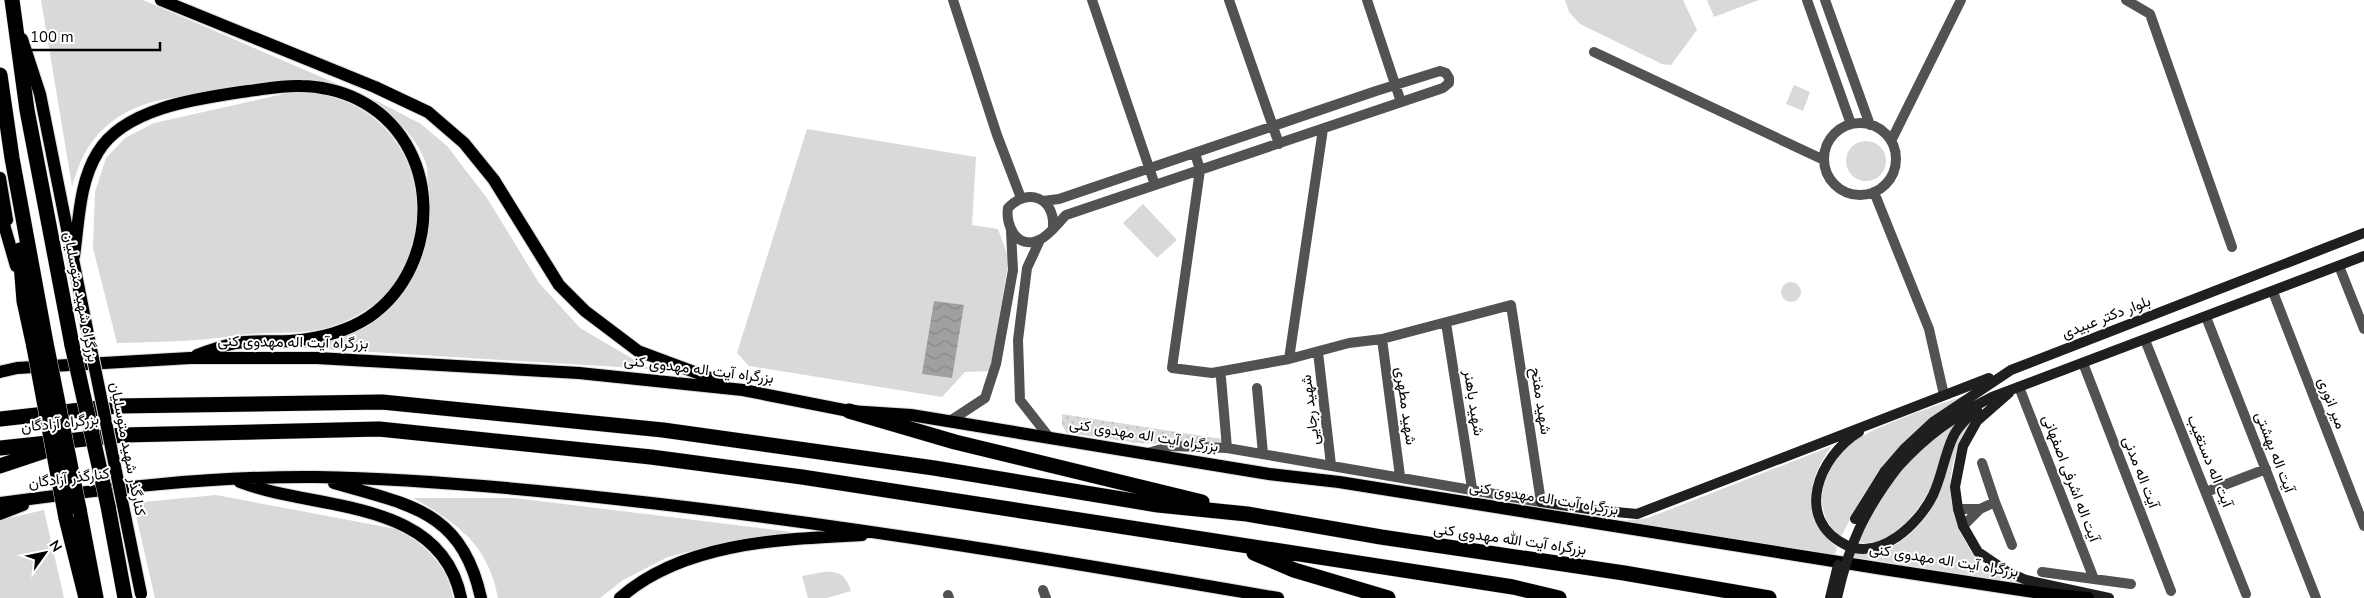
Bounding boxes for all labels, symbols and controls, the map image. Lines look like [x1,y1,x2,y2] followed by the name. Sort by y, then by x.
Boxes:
[22,20,160,52] scale bar
[30,27,74,47] text: 100 m
[59,230,103,364] street label: بزرگراه شهید متوسلیان
[2059,291,2153,343] street label: بلوار دکتر عبیدی
[217,331,369,353] street label: بزرگراه آیت اله مهدوی کنی
[623,350,775,388] street label: بزرگراه آیت اله مهدوی کنی
[1391,366,1421,446] street label: شهید مطهری
[1525,366,1556,436] street label: شهید مفتح
[1459,368,1489,437] street label: شهید باهنر
[1296,373,1324,446] street label: شهید رجایی
[2313,374,2351,432] street label: میر انوری
[105,380,151,518] street label: کنارگذر شهید متوسلیان
[20,409,100,437] street label: بزرگراه آزادگان
[2250,409,2300,497] street label: آیت اله بهشتی
[2038,411,2105,546] street label: آیت اله اشرفی اصفهانی
[2182,412,2238,511] street label: آیت اله دستغیب
[1068,413,1220,457] street label: بزرگراه آیت اله مهدوی کنی
[2118,433,2164,512] street label: آیت اله مدنی
[27,463,111,493] street label: کنارگذر آزادگان
[1468,476,1620,520] street label: بزرگراه آیت اله مهدوی کنی
[1432,518,1588,560] street label: بزرگراه آیت الله مهدوی کنی
[20,528,70,578] north arrow
[45,537,66,556] text: N
[1868,538,2020,582] street label: بزرگراه آیت اله مهدوی کنی

